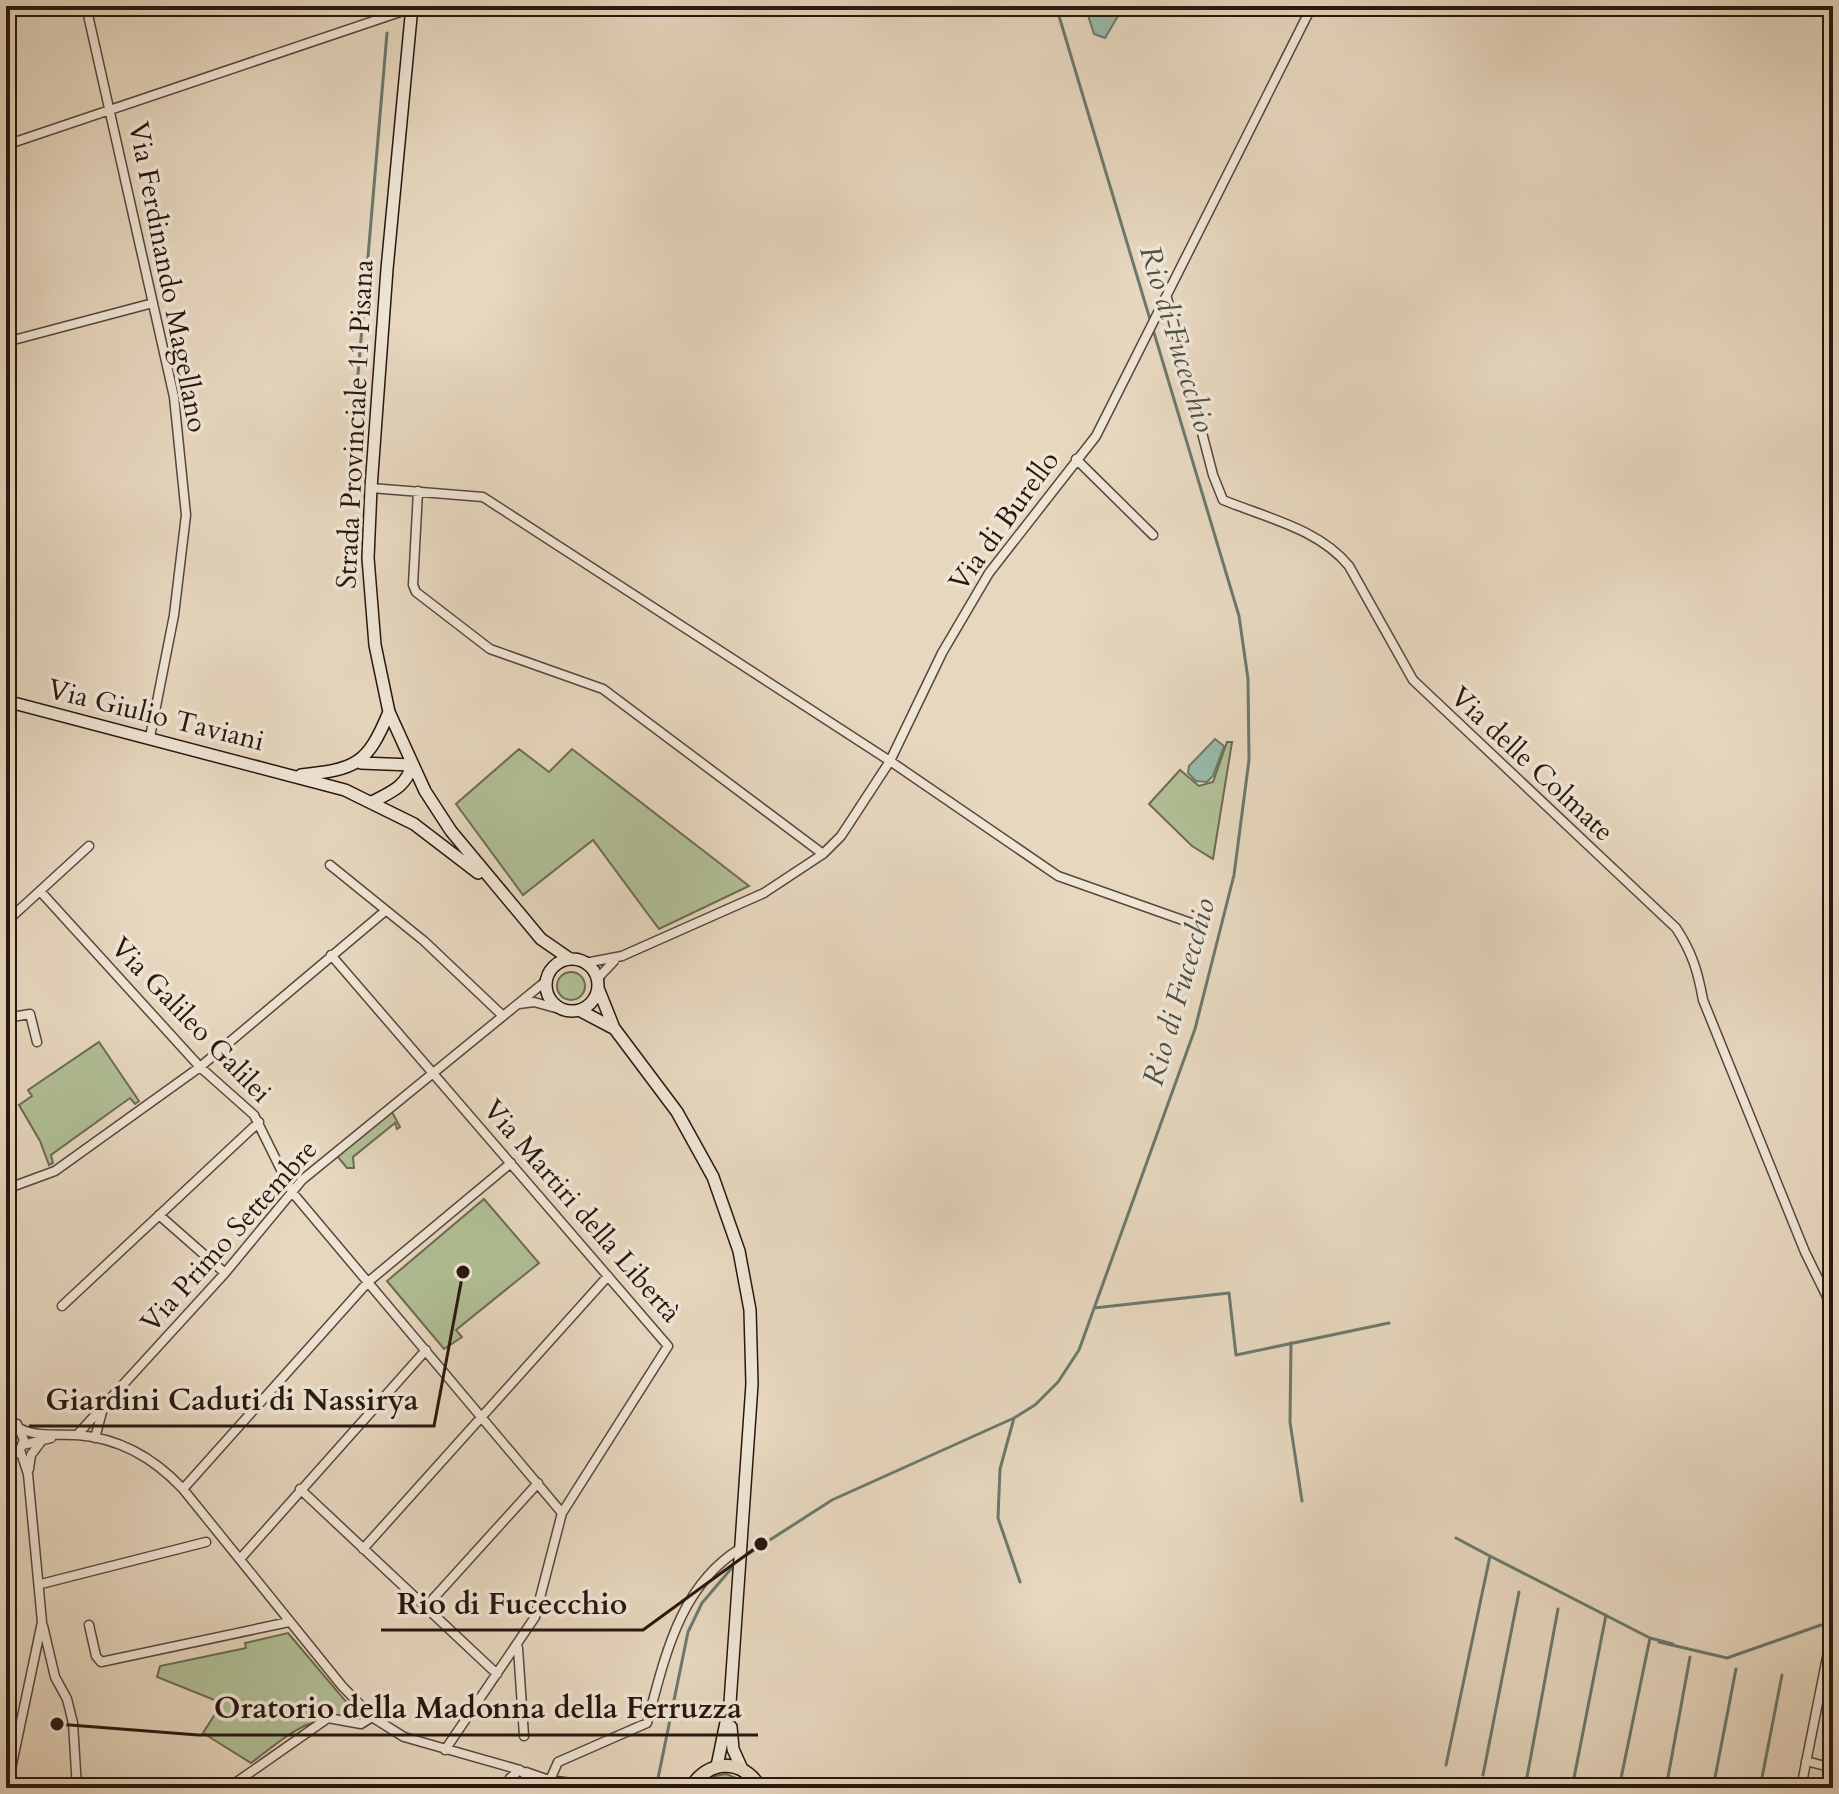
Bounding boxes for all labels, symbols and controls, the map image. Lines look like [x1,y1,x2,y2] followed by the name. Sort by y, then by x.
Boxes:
[119,119,217,435] street label: Via Ferdinando Magellano
[1129,241,1225,437] water label: Rio di Fucecchio
[327,258,383,590] street label: Strada Provinciale 11 Pisana
[940,443,1068,599] street label: Via di Burello
[44,670,268,760] street label: Via Giulio Taviani
[1442,678,1622,850] street label: Via delle Colmate
[1133,893,1225,1091] water label: Rio di Fucecchio
[102,929,280,1111] street label: Via Galileo Galilei
[474,1091,690,1331] street label: Via Martiri della Libertà
[132,1131,326,1341] street label: Via Primo Settembre
[29,1372,434,1426] callout: Giardini Caduti di Nassirya
[45,1380,419,1421] text: Giardini Caduti di Nassirya
[381,1576,643,1630] callout: Rio di Fucecchio
[397,1584,627,1625] text: Rio di Fucecchio
[198,1681,758,1735] callout: Oratorio della Madonna della Ferruzza
[214,1688,742,1729] text: Oratorio della Madonna della Ferruzza

